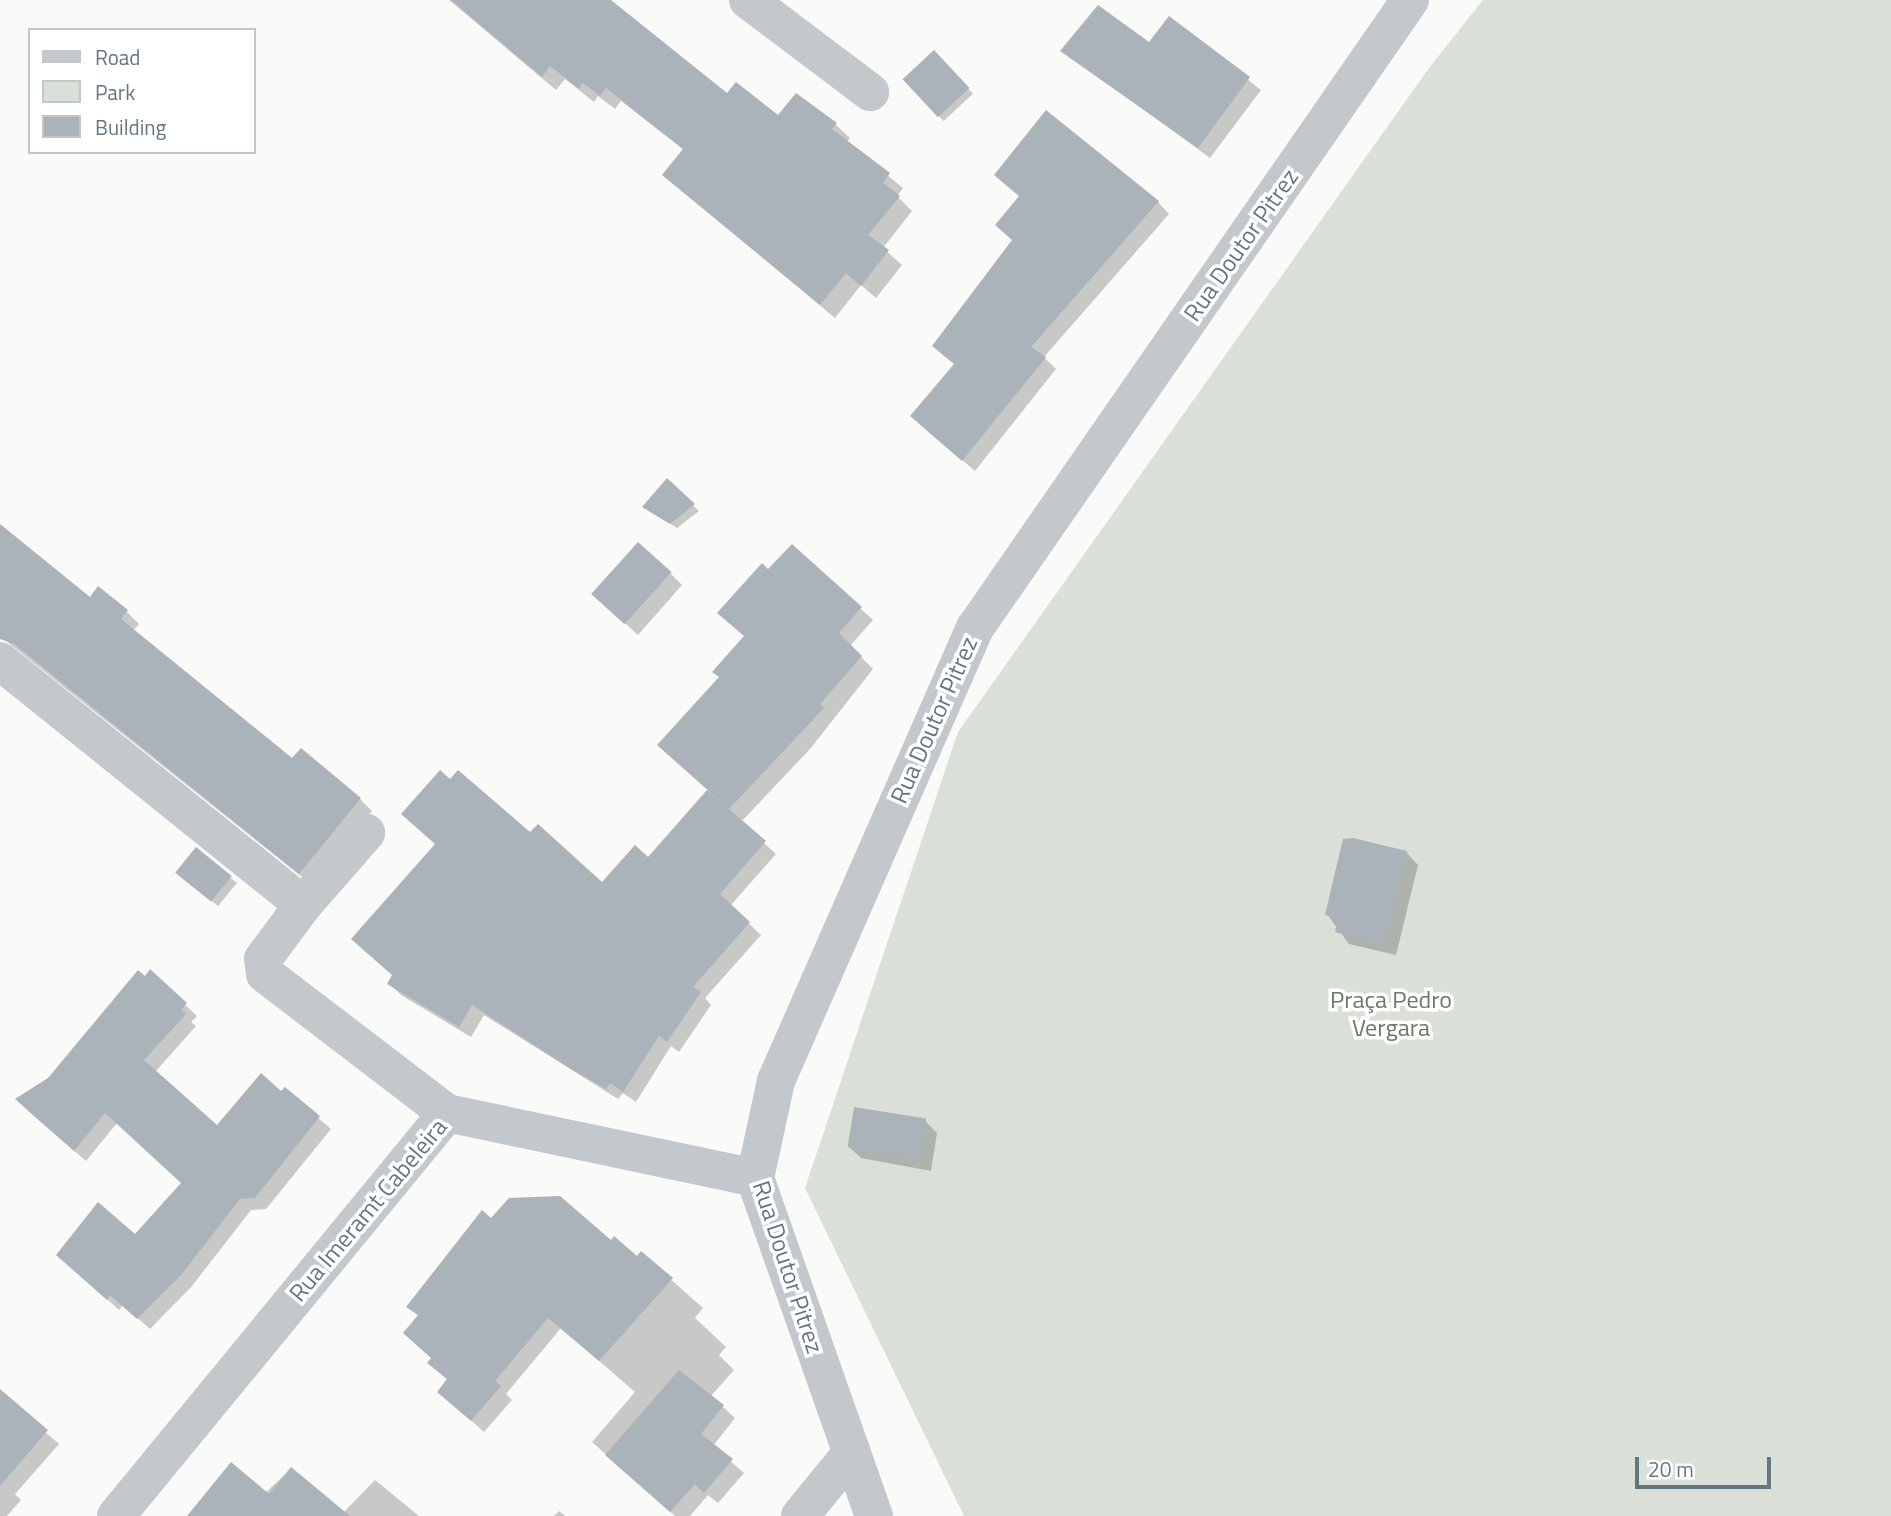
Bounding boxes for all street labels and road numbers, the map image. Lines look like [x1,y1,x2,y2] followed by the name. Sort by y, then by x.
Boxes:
[1178,163,1304,327] street label: Rua Doutor Pitrez
[884,632,984,808] street label: Rua Doutor Pitrez
[283,1113,453,1307] street label: Rua Imeramt Cabeleira
[747,1177,829,1357] street label: Rua Doutor Pitrez

